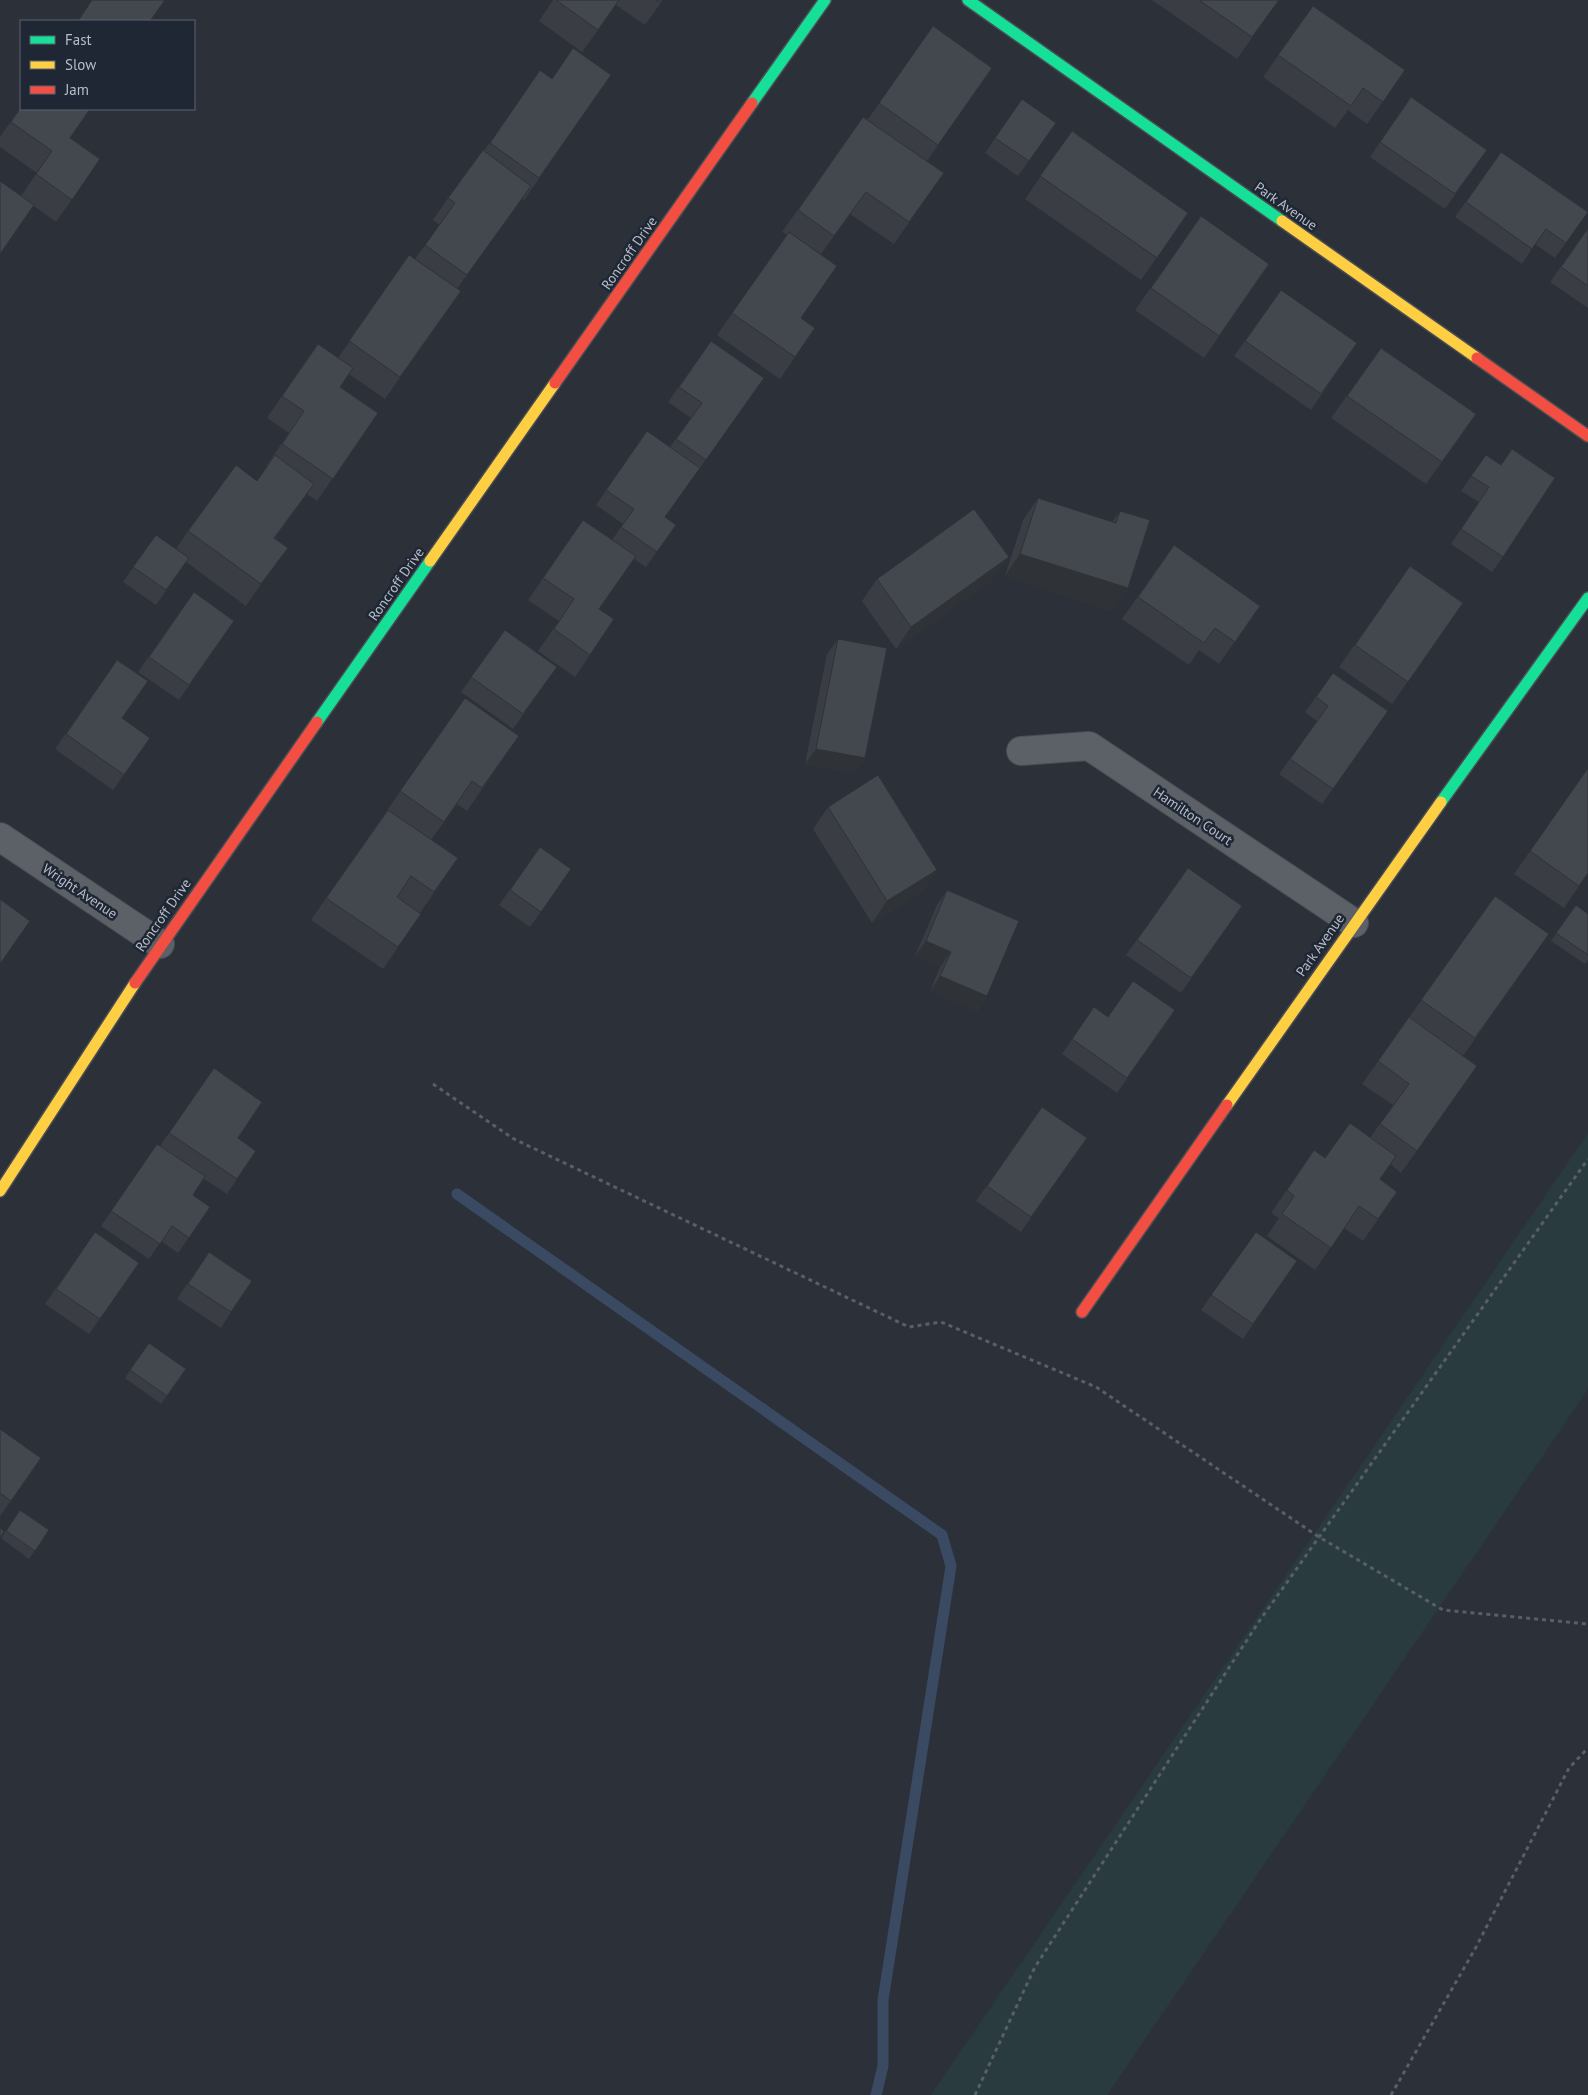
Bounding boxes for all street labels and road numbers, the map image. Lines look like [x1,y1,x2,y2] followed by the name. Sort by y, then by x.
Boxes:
[1251,178,1321,234] street label: Park Avenue
[597,213,661,293] street label: Roncroff Drive
[364,544,428,624] street label: Roncroff Drive
[1150,783,1236,849] street label: Hamilton Court
[39,859,121,923] street label: Wright Avenue
[131,875,195,955] street label: Roncroff Drive
[1292,910,1348,980] street label: Park Avenue

